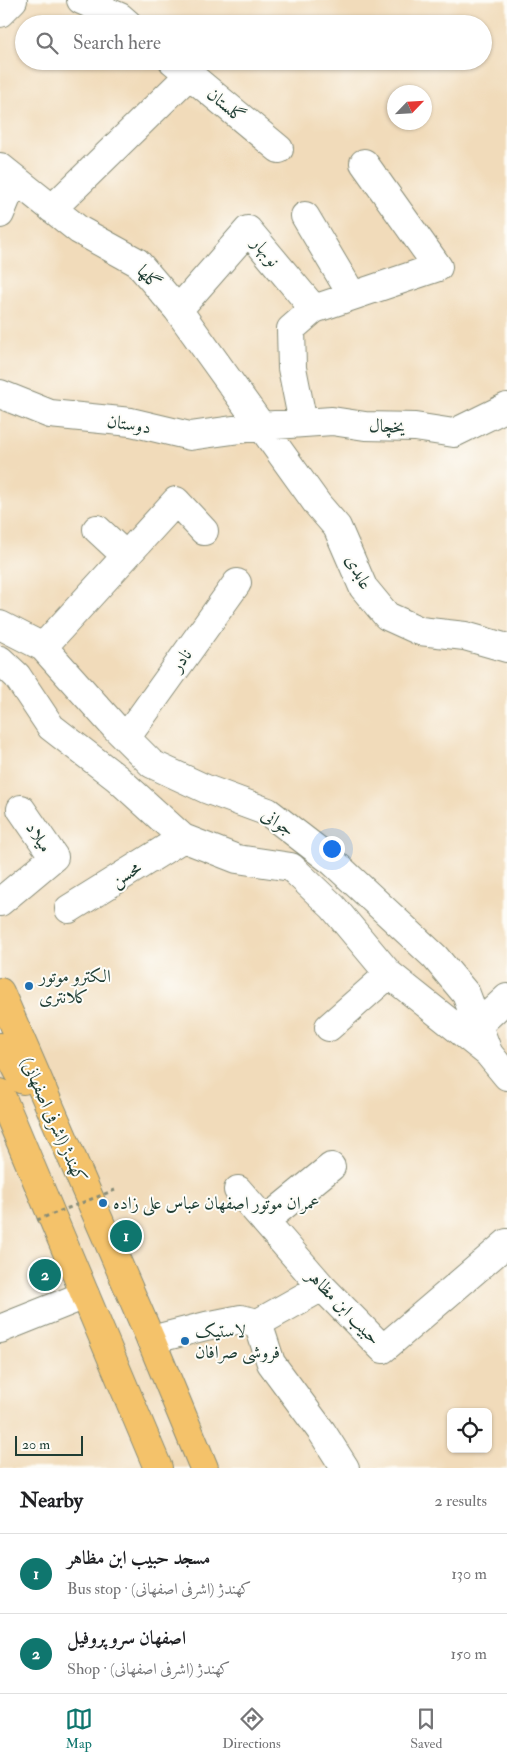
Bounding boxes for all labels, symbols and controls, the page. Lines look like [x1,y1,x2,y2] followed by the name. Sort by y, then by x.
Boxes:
[15,15,492,70] search box
[33,29,61,57] icon: search
[73,31,161,55] text: Search here
[202,83,250,128] street label: گلستان
[387,85,432,130] north arrow
[245,231,285,272] street label: نوبهار
[132,260,166,294] street label: گلها
[105,410,153,439] street label: دوستان
[369,414,406,439] street label: یخچال
[340,551,377,594] street label: عابدی
[164,644,197,678] street label: نادر
[257,803,299,842] street label: جوانی
[20,818,57,857] street label: میلاد
[319,836,345,862] your location
[107,856,146,893] street label: محسن
[37,965,111,1009] place label: الکترو موتور کلانتری
[23,980,35,992] marker: الکترو موتور کلانتری
[16,1054,92,1187] street label: کهندژ (اشرفی اصفهانی)
[113,1192,320,1216] place label: عمران موتور اصفهان عباس علی زاده
[97,1197,109,1209] marker: عمران موتور اصفهان عباس علی زاده
[110,1217,142,1255] pin: 1
[29,1256,61,1294] pin: 2
[300,1263,386,1350] street label: حبیب ابن مظاهر
[195,1320,280,1365] place label: لاستیک فروشی صرافان
[179,1335,191,1347] marker: لاستیک فروشی صرافان
[447,1408,492,1453] map controls
[447,1408,492,1453] button: locate
[15,1433,82,1456] scale bar
[22,1436,50,1453] text: 20 m
[20,1487,83,1514] text: Nearby
[434,1491,487,1511] text: 2 results
[67,1546,211,1570] text: مسجد حبیب ابن مظاهر
[33,1564,39,1584] text: 1
[451,1564,487,1584] text: 130 m
[67,1579,251,1599] text: Bus stop · کهندژ (اشرفی اصفهانی)
[67,1626,186,1650] text: اصفهان سرو پروفیل
[32,1644,40,1664] text: 2
[450,1644,487,1664] text: 150 m
[67,1659,230,1679] text: Shop · کهندژ (اشرفی اصفهانی)
[65,1705,93,1752] tab: Map
[222,1705,281,1752] tab: Directions
[410,1705,442,1752] tab: Saved

